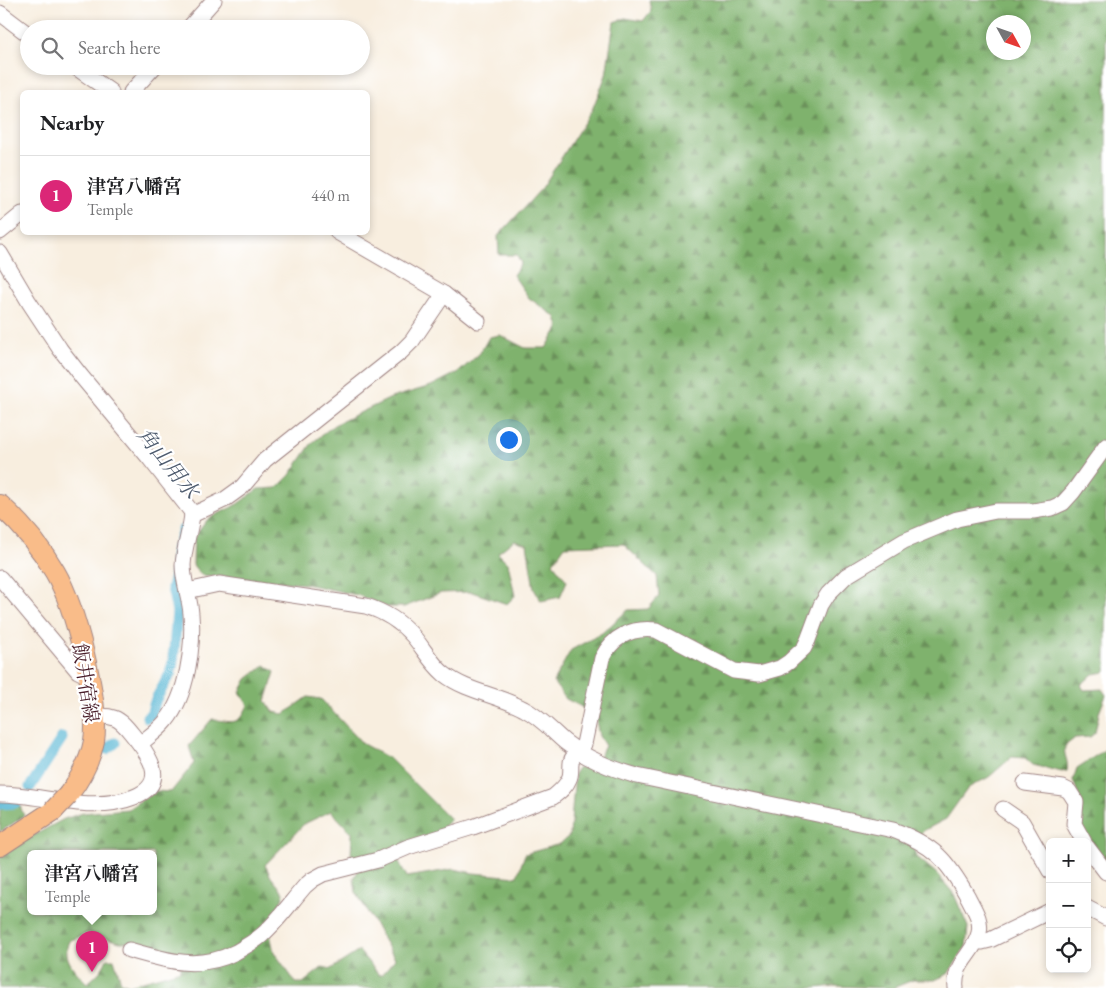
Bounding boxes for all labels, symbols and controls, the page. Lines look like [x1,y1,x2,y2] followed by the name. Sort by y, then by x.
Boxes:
[986,15,1031,60] north arrow
[20,20,370,75] search box
[38,34,66,62] icon: search
[78,35,160,60] text: Search here
[40,109,104,136] text: Nearby
[87,174,182,199] text: 津宮八幡宮
[52,185,60,206] text: 1
[311,185,350,206] text: 440 m
[87,199,133,220] text: Temple
[131,422,207,505] water label: 角山用水
[496,427,522,453] your location
[67,641,105,725] street label: 飯井宿線
[1046,838,1091,973] map controls
[1046,838,1091,883] button: +
[27,850,157,915] popup
[44,861,140,886] text: 津宮八幡宮
[1046,883,1091,928] button: −
[44,886,90,907] text: Temple
[1046,928,1091,973] button: locate
[76,931,108,972] pin: 1

